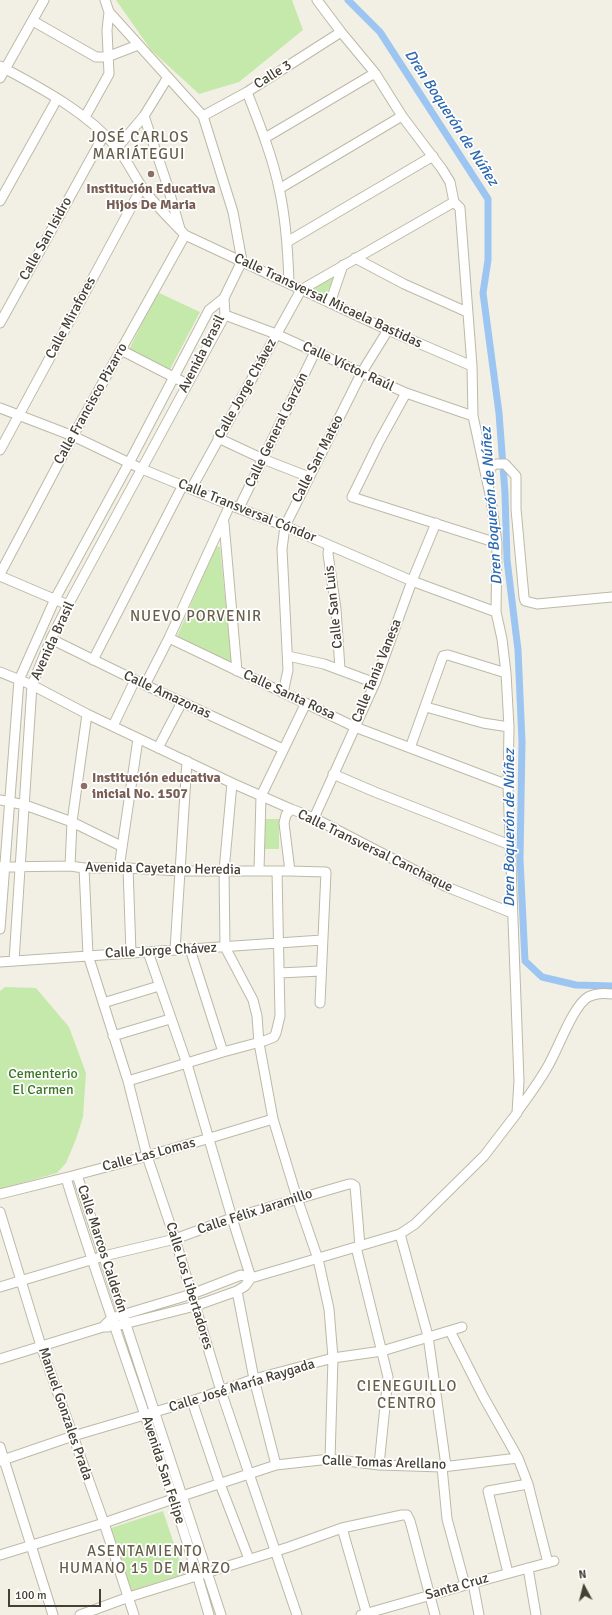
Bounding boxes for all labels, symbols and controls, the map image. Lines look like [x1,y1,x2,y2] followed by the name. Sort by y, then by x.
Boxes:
[400,47,502,189] water label: Dren Boquerón de Núñez
[251,57,295,93] street label: Calle 3
[89,129,189,164] district label: JOSÉ CARLOS MARIÁTEGUI
[146,169,156,179] marker: Institución Educativa Hijos De Maria
[86,181,216,214] place label: Institución Educativa Hijos De Maria
[16,194,76,284] street label: Calle San Isidro
[231,250,425,352] street label: Calle Transversal Micaela Bastidas
[42,274,100,362] street label: Calle Mirafores
[175,312,229,396] street label: Avenida Brasil
[212,336,280,442] street label: Calle Jorge Chávez
[299,338,397,396] street label: Calle Víctor Raúl
[51,340,131,468] street label: Calle Francisco Pizarro
[242,370,312,490] street label: Calle General Garzón
[289,412,347,506] street label: Calle San Mateo
[477,426,507,586] water label: Dren Boquerón de Núñez
[175,476,319,546] street label: Calle Transversal Cóndor
[321,565,347,649] street label: Calle San Luis
[27,599,79,683] street label: Avenida Brasil
[130,608,262,626] district label: NUEVO PORVENIR
[349,617,405,725] street label: Calle Tania Vanesa
[240,666,338,724] street label: Calle Santa Rosa
[121,667,213,723] street label: Calle Amazonas
[501,749,519,907] water label: Dren Boquerón de Núñez
[92,770,221,802] place label: Institución educativa inicial No. 1507
[79,781,89,791] marker: Institución educativa inicial No. 1507
[295,806,455,896] street label: Calle Transversal Canchaque
[85,859,241,879] street label: Avenida Cayetano Heredia
[105,940,217,962] street label: Calle Jorge Chávez
[8,1066,78,1098] park label: Cementerio El Carmen
[101,1135,197,1175] street label: Calle Las Lomas
[73,1183,131,1315] street label: Calle Marcos Calderón
[195,1185,315,1239] street label: Calle Félix Jaramillo
[162,1220,216,1352] street label: Calle Los Libertadores
[34,1345,96,1483] street label: Manuel Gonzales Prada
[167,1356,317,1416] street label: Calle José María Raygada
[357,1378,457,1413] district label: CIENEGUILLO CENTRO
[138,1414,188,1526] street label: Avenida San Felipe
[321,1452,447,1474] street label: Calle Tomas Arellano
[59,1543,231,1578] district label: ASENTAMIENTO HUMANO 15 DE MARZO
[564,1567,604,1607] north arrow
[578,1568,587,1582] text: N
[423,1570,491,1604] street label: Santa Cruz
[10,1581,103,1607] scale bar
[15,1588,47,1603] text: 100 m

